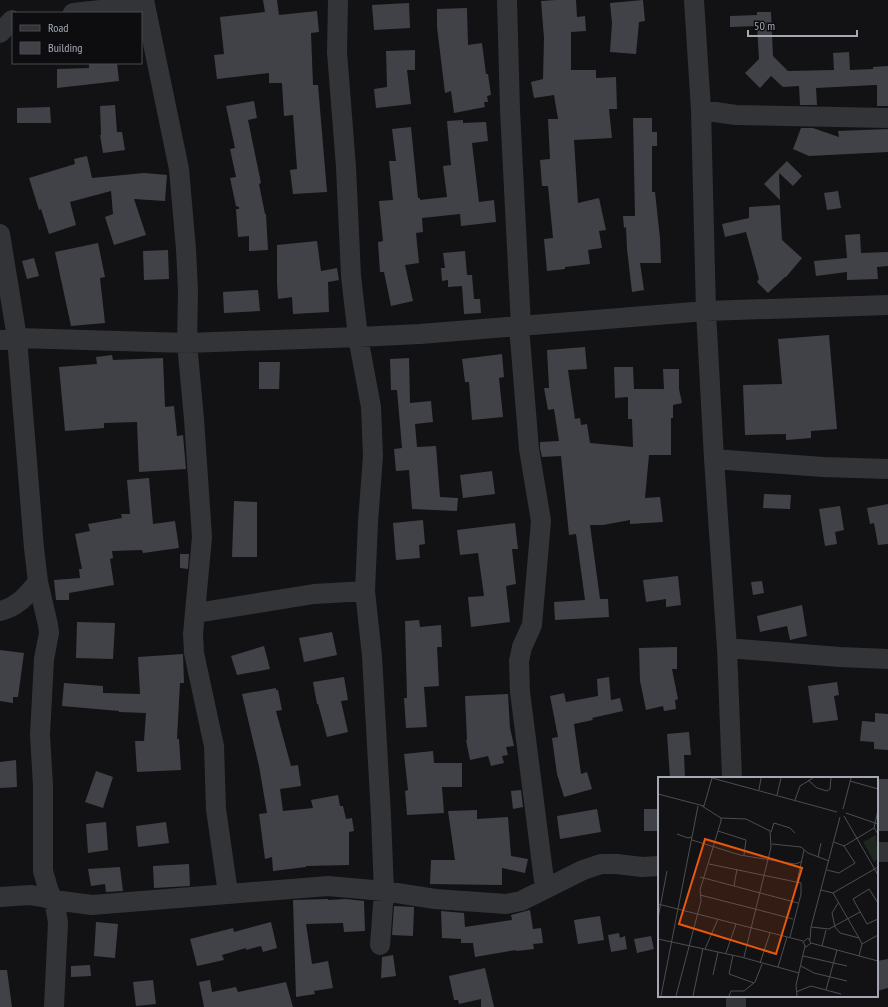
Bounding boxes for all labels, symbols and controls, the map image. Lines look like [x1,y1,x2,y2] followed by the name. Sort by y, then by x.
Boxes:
[12,12,142,64] legend
[748,12,857,38] scale bar
[754,18,775,33] text: 50 m
[48,20,68,35] text: Road
[48,40,83,55] text: Building
[658,777,878,997] inset map

